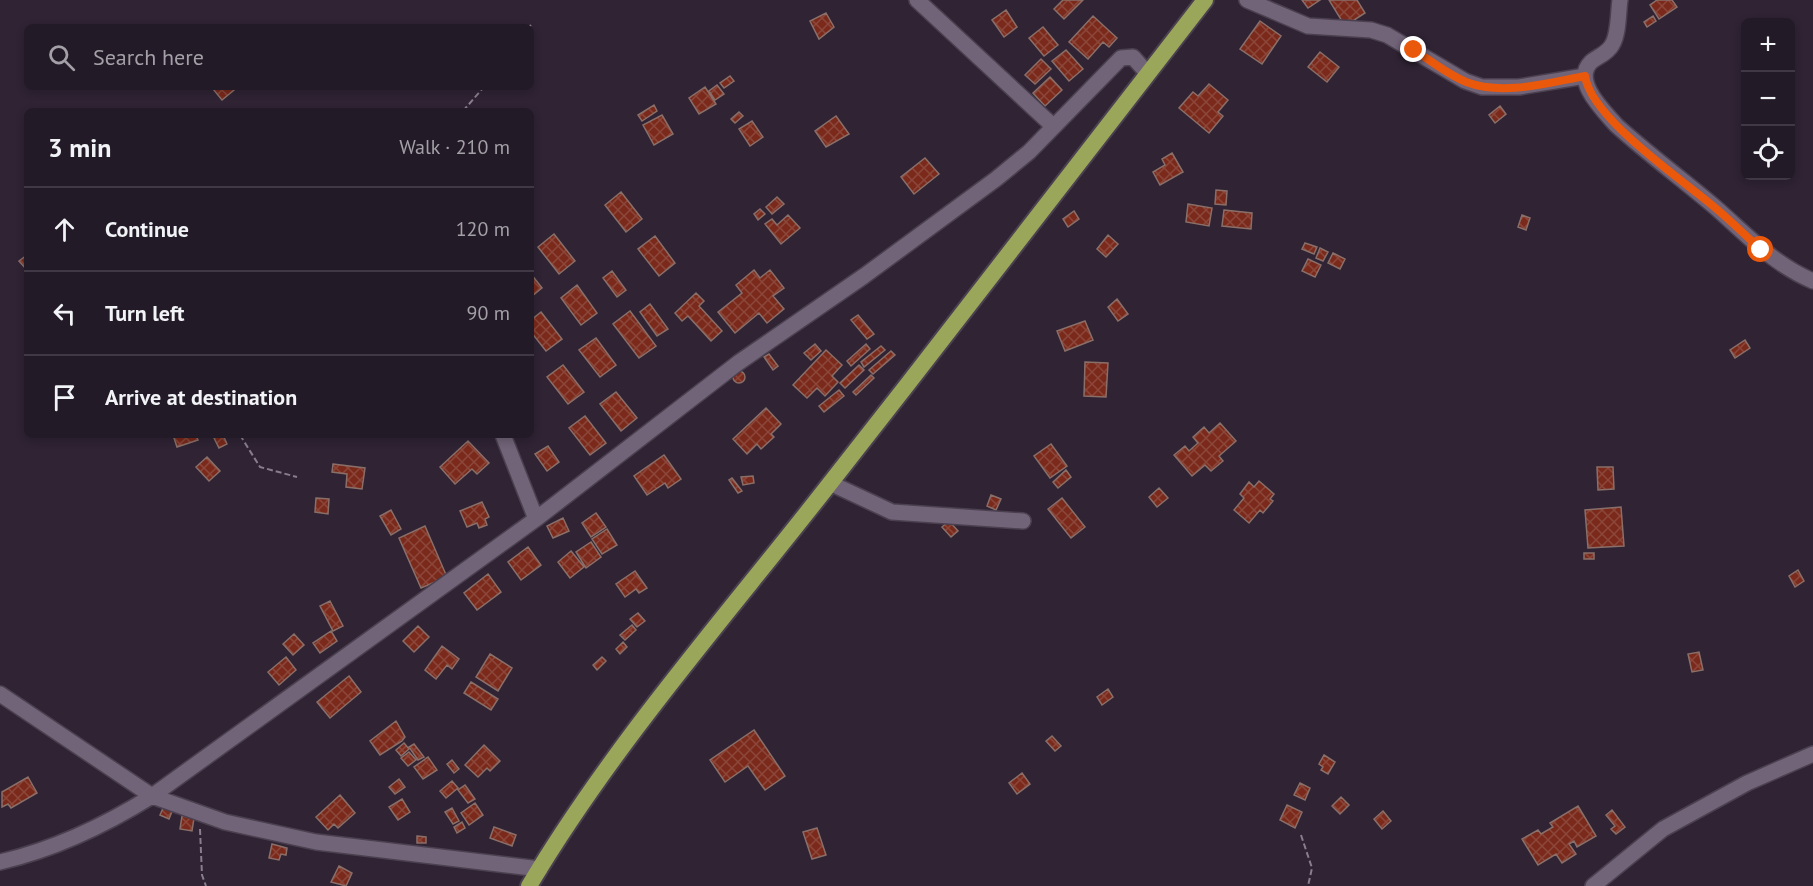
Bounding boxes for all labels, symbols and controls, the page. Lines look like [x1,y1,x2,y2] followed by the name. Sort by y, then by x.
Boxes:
[1741,18,1795,180] map controls
[1741,18,1795,72] button: +
[24,24,534,90] search box
[1400,36,1426,62] route end
[45,41,78,74] icon: search
[93,43,204,71] text: Search here
[1741,72,1795,126] button: −
[1741,126,1795,180] button: locate
[48,131,111,164] text: 3 min
[399,134,510,160] text: Walk · 210 m
[48,213,81,246] icon: ahead
[105,215,189,243] text: Continue
[456,216,510,242] text: 120 m
[1747,236,1773,262] route start
[48,297,81,330] icon: left
[105,299,185,327] text: Turn left
[467,300,510,326] text: 90 m
[48,381,81,414] icon: arrive
[105,383,297,411] text: Arrive at destination

